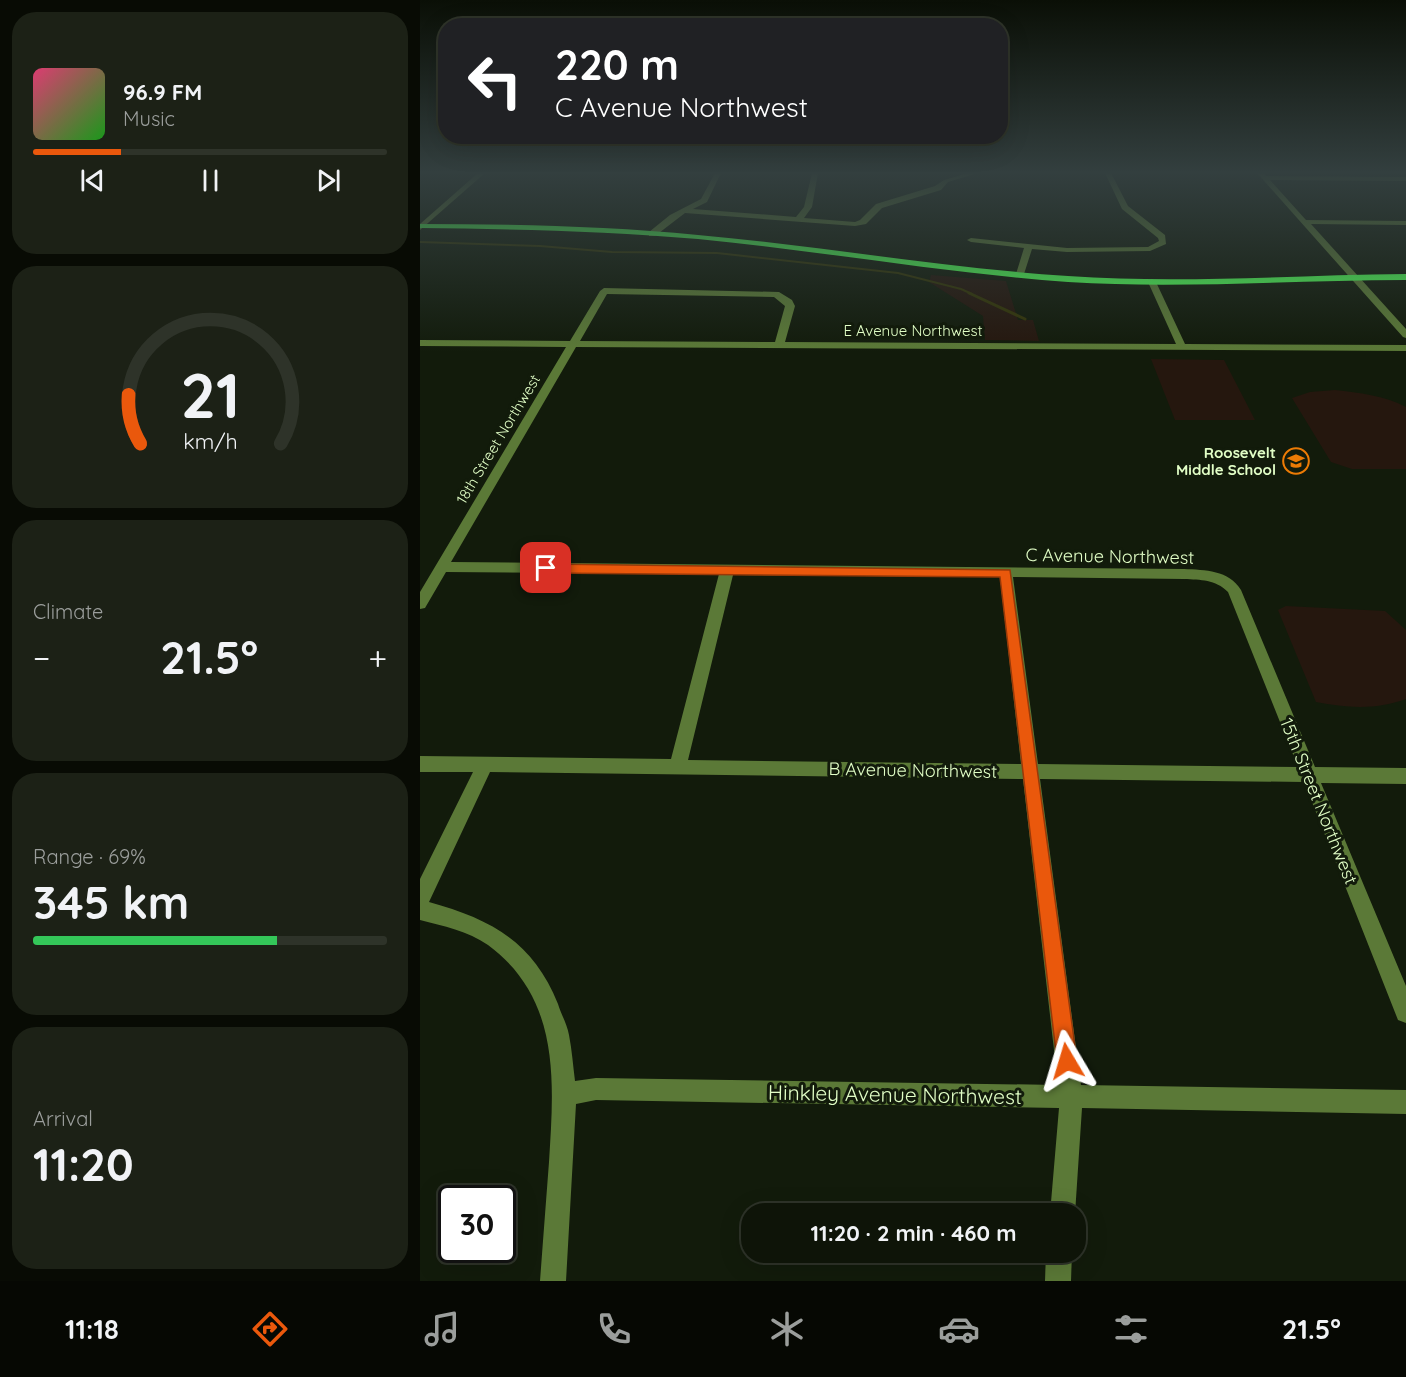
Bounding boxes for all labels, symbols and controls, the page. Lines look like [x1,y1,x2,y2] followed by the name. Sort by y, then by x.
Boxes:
[555,38,679,91] text: 220 m
[456,42,534,120] icon: left
[123,78,202,106] text: 96.9 FM
[555,90,808,124] text: C Avenue Northwest
[123,106,175,131] text: Music
[76,164,109,197] icon: previous
[194,164,227,197] icon: pause
[312,164,345,197] icon: next
[843,321,983,340] street label: E Avenue Northwest
[180,356,240,434] text: 21
[452,371,544,507] street label: 18th Street Northwest
[183,428,237,454] text: km/h
[1176,443,1276,479] place label: Roosevelt Middle School
[1281,446,1311,476] school or university icon: Roosevelt Middle School
[520,542,571,593] pin
[1025,543,1195,569] street label: C Avenue Northwest
[529,551,562,584] icon: arrive
[33,599,103,624] text: Climate
[160,629,258,685] text: 21.5°
[33,637,50,678] text: −
[368,637,387,678] text: +
[1275,714,1363,888] street label: 15th Street Northwest
[829,757,997,783] street label: B Avenue Northwest
[33,844,146,869] text: Range · 69%
[33,874,189,930] text: 345 km
[1035,1029,1099,1093] position arrow
[768,1079,1022,1109] street label: Hinkley Avenue Northwest
[33,1106,93,1131] text: Arrival
[33,1136,134,1192] text: 11:20
[438,1185,516,1263] speed limit sign: 30
[811,1219,1016,1247] text: 11:20 · 2 min · 460 m
[249,1308,291,1350] icon: directions
[421,1308,463,1350] icon: music
[593,1308,635,1350] icon: phone
[766,1308,808,1350] icon: climate
[938,1308,980,1350] icon: car
[1110,1308,1152,1350] icon: filters
[65,1312,119,1346] text: 11:18
[1282,1312,1341,1346] text: 21.5°

